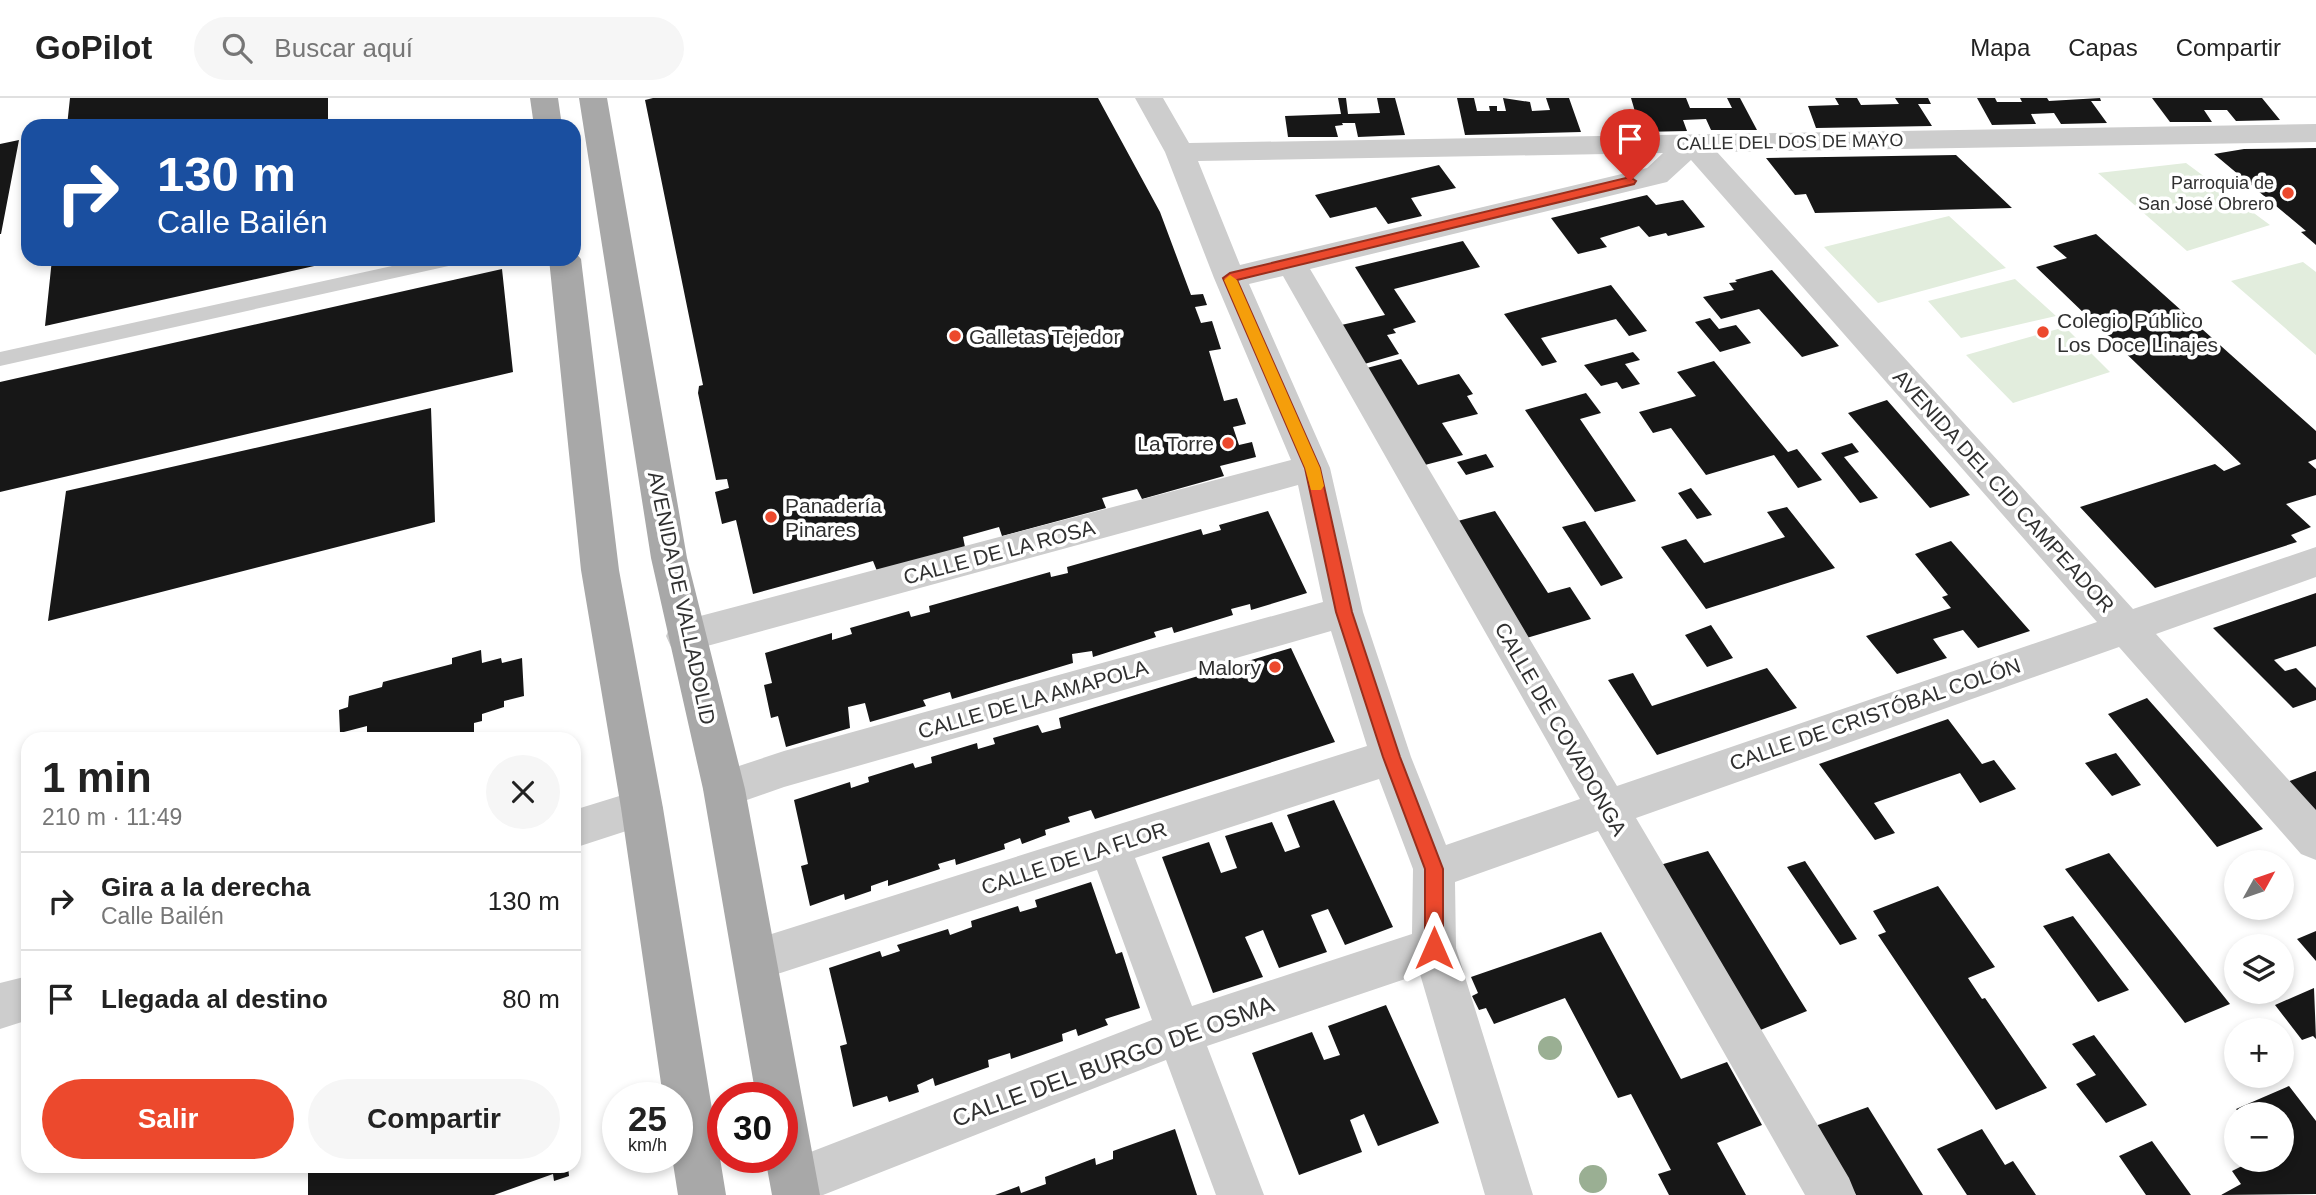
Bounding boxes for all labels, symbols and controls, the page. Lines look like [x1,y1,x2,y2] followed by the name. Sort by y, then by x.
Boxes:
[194,17,684,80] search box
[35,29,152,66] text: GoPilot
[218,29,256,67] icon: search
[274,33,413,63] text: Buscar aquí
[1970,34,2030,61] text: Mapa
[2068,34,2138,61] text: Capas
[2176,34,2281,61] text: Compartir
[1600,109,1660,181] pin
[1611,120,1649,158] icon: arrive
[1676,130,1904,154] street label: CALLE DEL DOS DE MAYO
[42,147,133,238] icon: right
[157,147,296,201] text: 130 m
[2138,173,2274,214] place label: Parroquia de San José Obrero
[2280,185,2296,201] marker: Parroquia de San José Obrero
[157,204,328,240] text: Calle Bailén
[2057,309,2218,356] place label: Colegio Público Los Doce Linajes
[2035,324,2051,340] marker: Colegio Público Los Doce Linajes
[969,325,1120,348] place label: Galletas Tejedor
[947,328,963,344] marker: Galletas Tejedor
[1889,365,2119,617] street label: AVENIDA DEL CID CAMPEADOR
[1137,432,1214,455] place label: La Torre
[1220,435,1236,451] marker: La Torre
[644,469,720,727] street label: AVENIDA DE VALLADOLID
[785,494,882,541] place label: Panadería Pinares
[763,509,779,525] marker: Panadería Pinares
[901,515,1097,589] street label: CALLE DE LA ROSA
[1490,618,1632,840] street label: CALLE DE COVADONGA
[1727,653,2023,775] street label: CALLE DE CRISTÓBAL COLÓN
[915,655,1151,743] street label: CALLE DE LA AMAPOLA
[1198,656,1261,679] place label: Malory
[1267,659,1283,675] marker: Malory
[42,754,152,801] text: 1 min
[486,755,560,829] button: close
[42,804,182,830] text: 210 m · 11:49
[978,817,1170,899] street label: CALLE DE LA FLOR
[2224,850,2294,920] north arrow
[2224,850,2294,1172] map controls
[101,872,311,902] text: Gira a la derecha
[42,882,80,920] icon: right
[488,886,560,916] text: 130 m
[101,903,224,929] text: Calle Bailén
[1397,911,1471,985] position arrow
[2224,934,2294,1004] button: layers
[42,980,80,1018] icon: arrive
[101,984,328,1014] text: Llegada al destino
[502,984,560,1014] text: 80 m
[948,990,1278,1132] street label: CALLE DEL BURGO DE OSMA
[2224,1018,2294,1088] button: +
[42,1079,294,1159] button: Salir
[308,1079,560,1159] button: Compartir
[707,1082,798,1173] speed limit sign: 30
[628,1099,667,1138] text: 25
[2224,1102,2294,1172] button: −
[628,1135,667,1155] text: km/h

